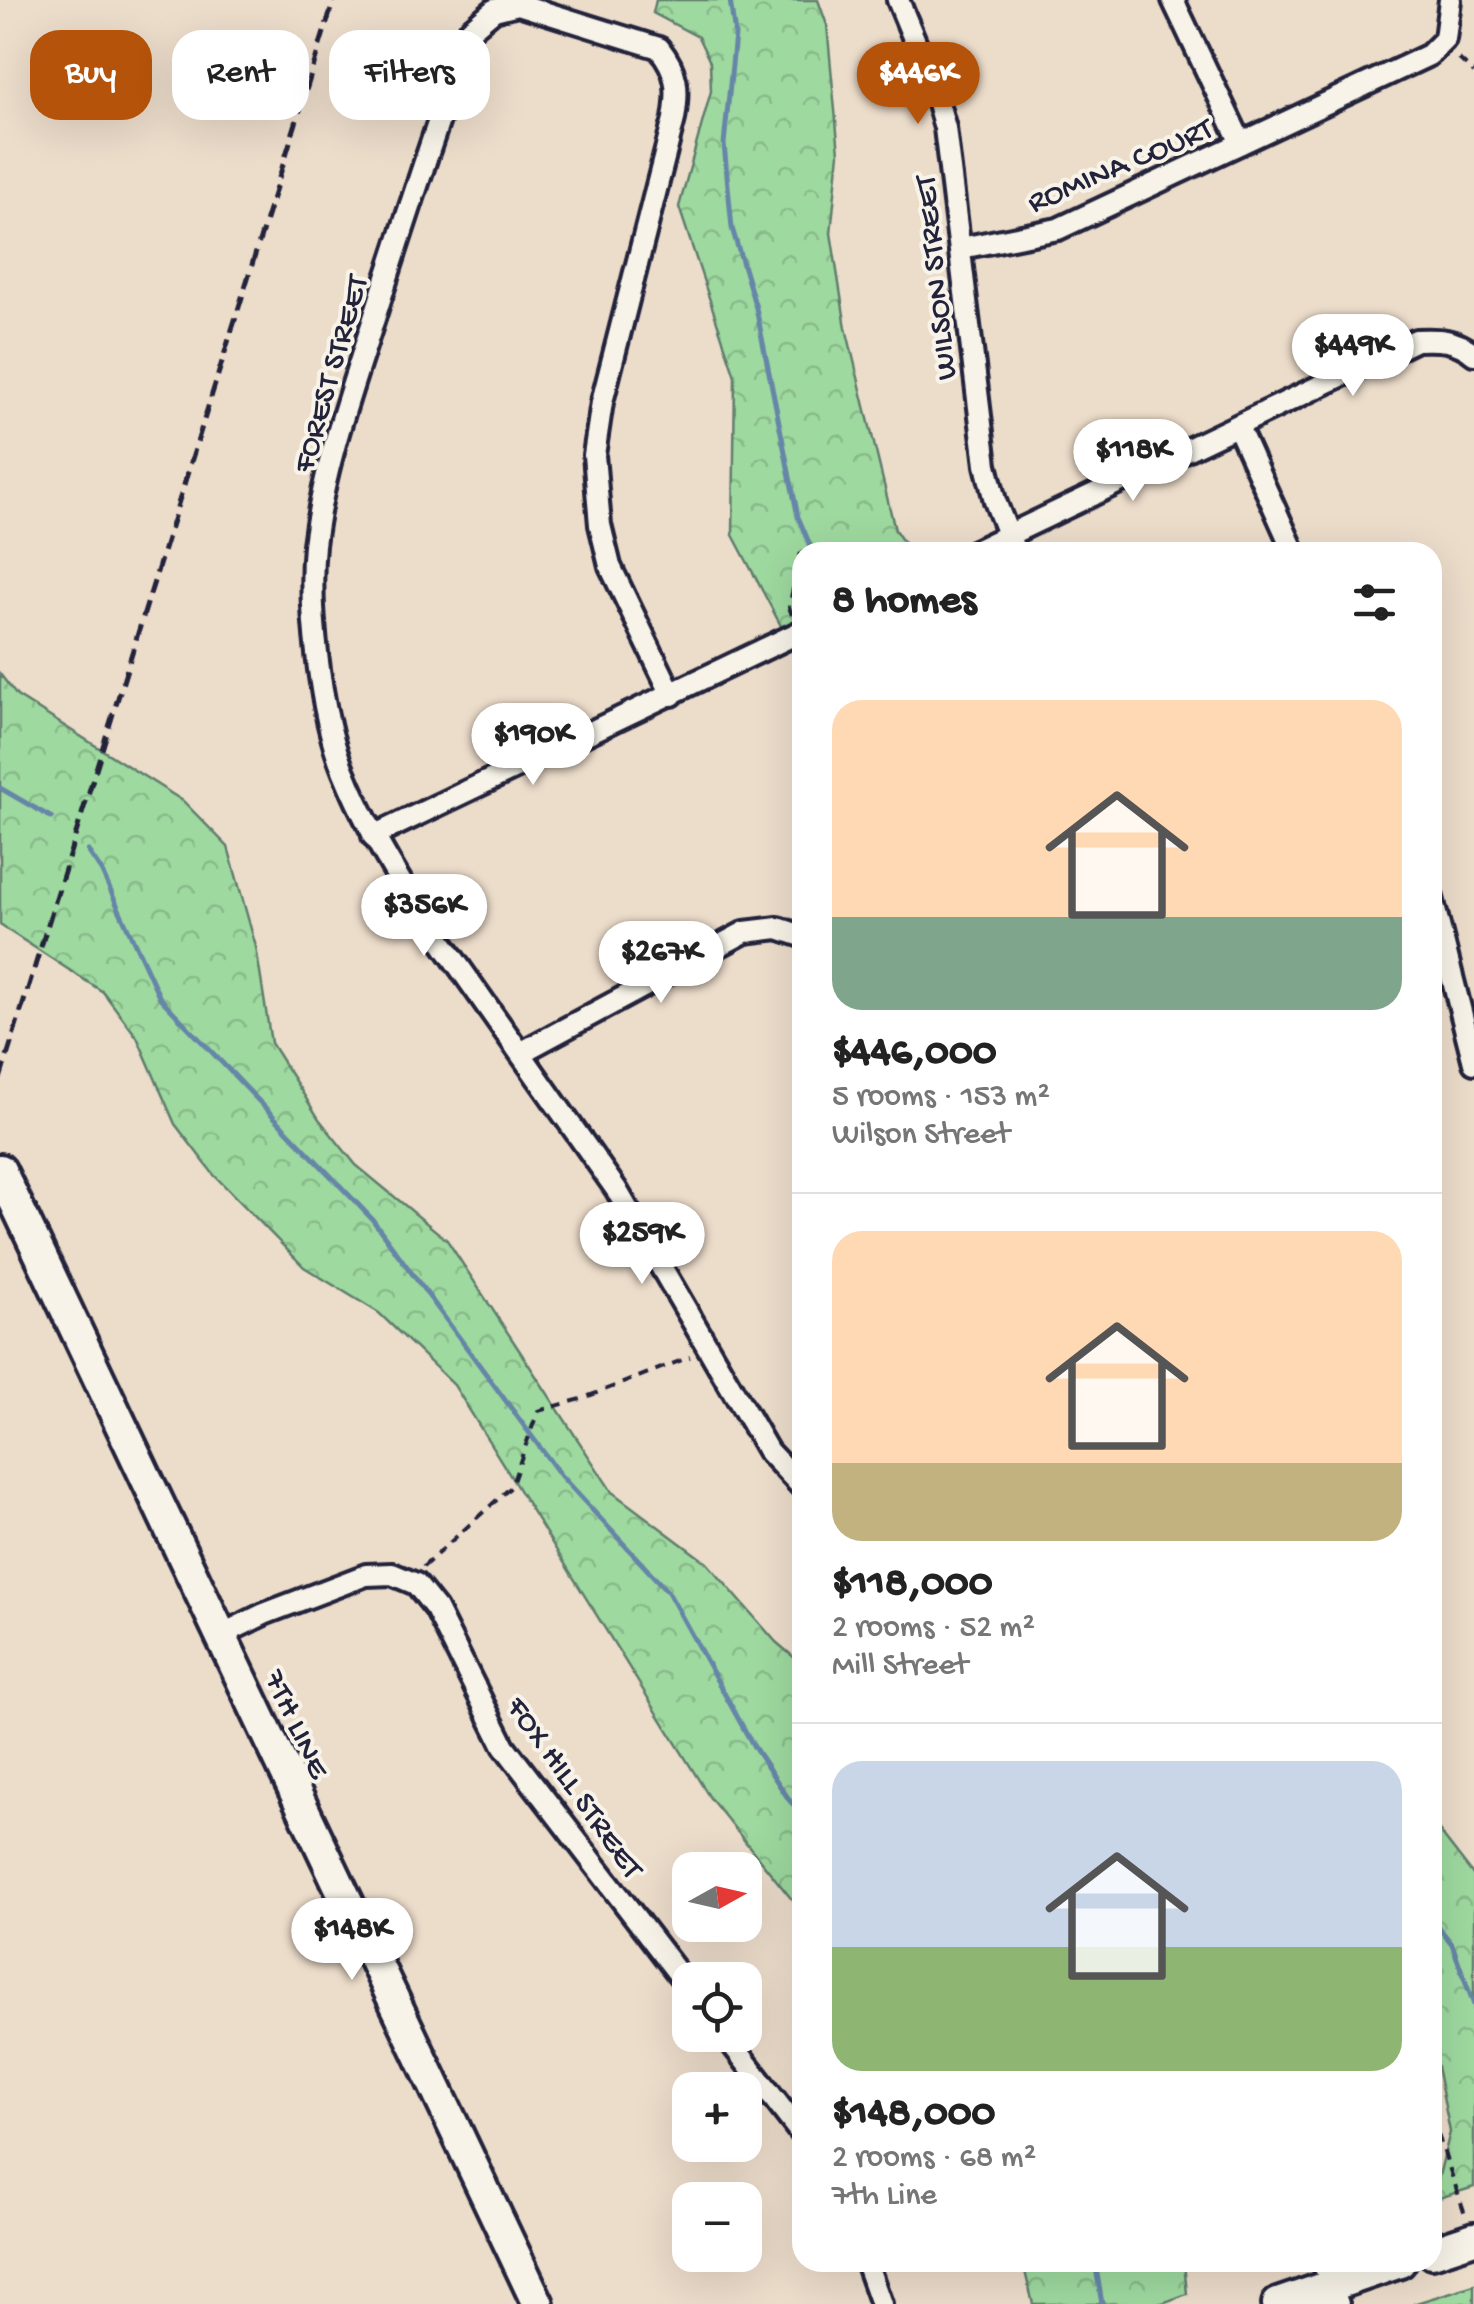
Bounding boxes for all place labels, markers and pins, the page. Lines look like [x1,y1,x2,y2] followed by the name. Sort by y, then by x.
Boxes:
[848,42,988,127] pin: $446K
[1283,314,1423,399] pin: $449K
[1063,419,1203,504] pin: $118K
[463,703,603,788] pin: $190K
[354,874,494,959] pin: $356K
[591,921,731,1006] pin: $267K
[572,1202,712,1287] pin: $259K
[282,1898,422,1983] pin: $148K

